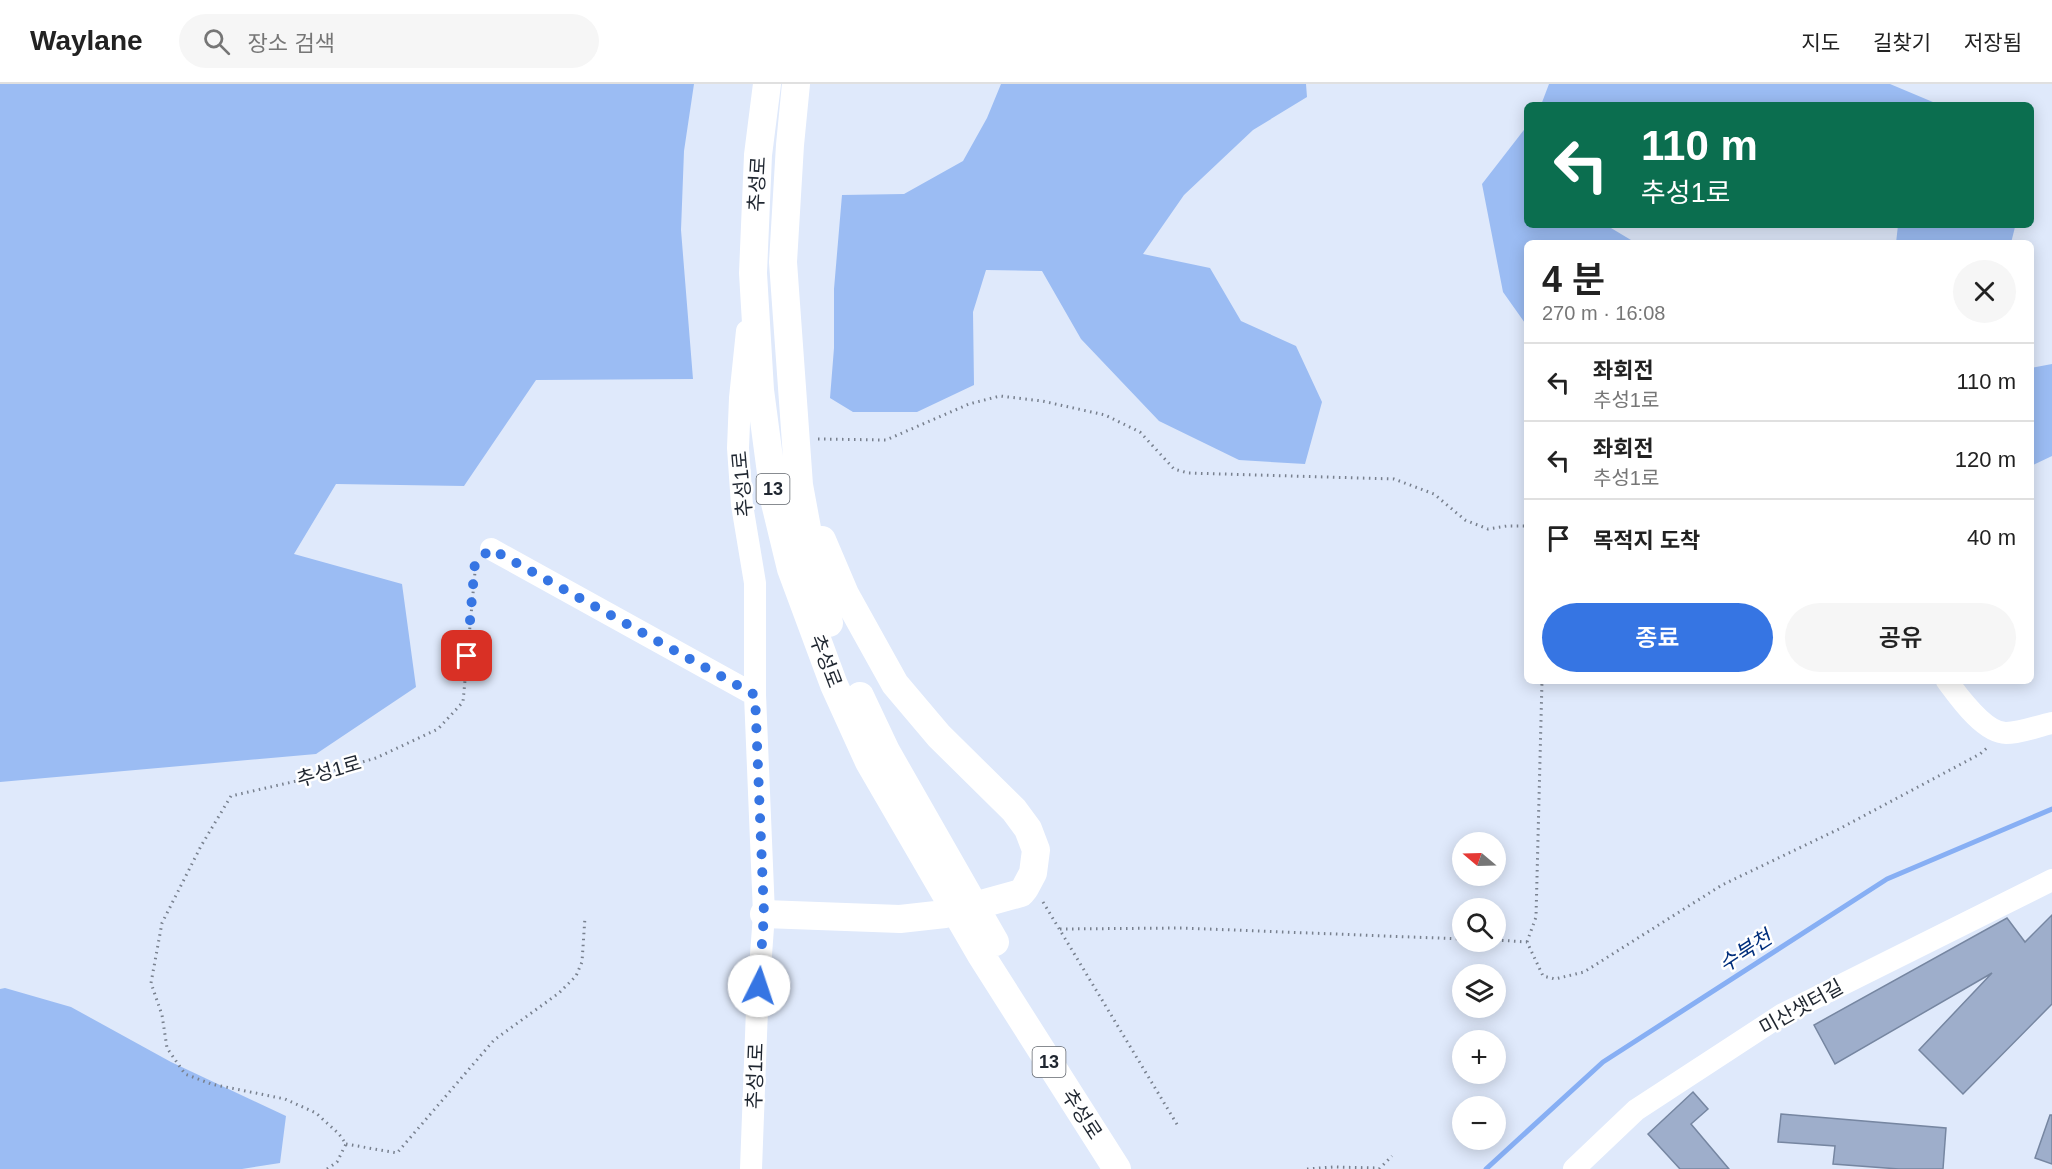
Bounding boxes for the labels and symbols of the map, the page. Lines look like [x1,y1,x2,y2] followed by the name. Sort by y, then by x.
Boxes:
[745,156,769,212] street label: 추성로
[728,450,756,518] street label: 추성1로
[756,474,790,504] road number: 13
[441,630,492,681] pin
[806,631,846,691] street label: 추성로
[294,751,364,791] street label: 추성1로
[1452,832,1506,886] north arrow
[1714,924,1778,976] water label: 수북천
[727,954,791,1018] position arrow
[1755,975,1847,1039] street label: 미산샛터길
[743,1042,767,1110] street label: 추성1로
[1032,1047,1066,1077] road number: 13
[1058,1085,1106,1143] street label: 추성로

